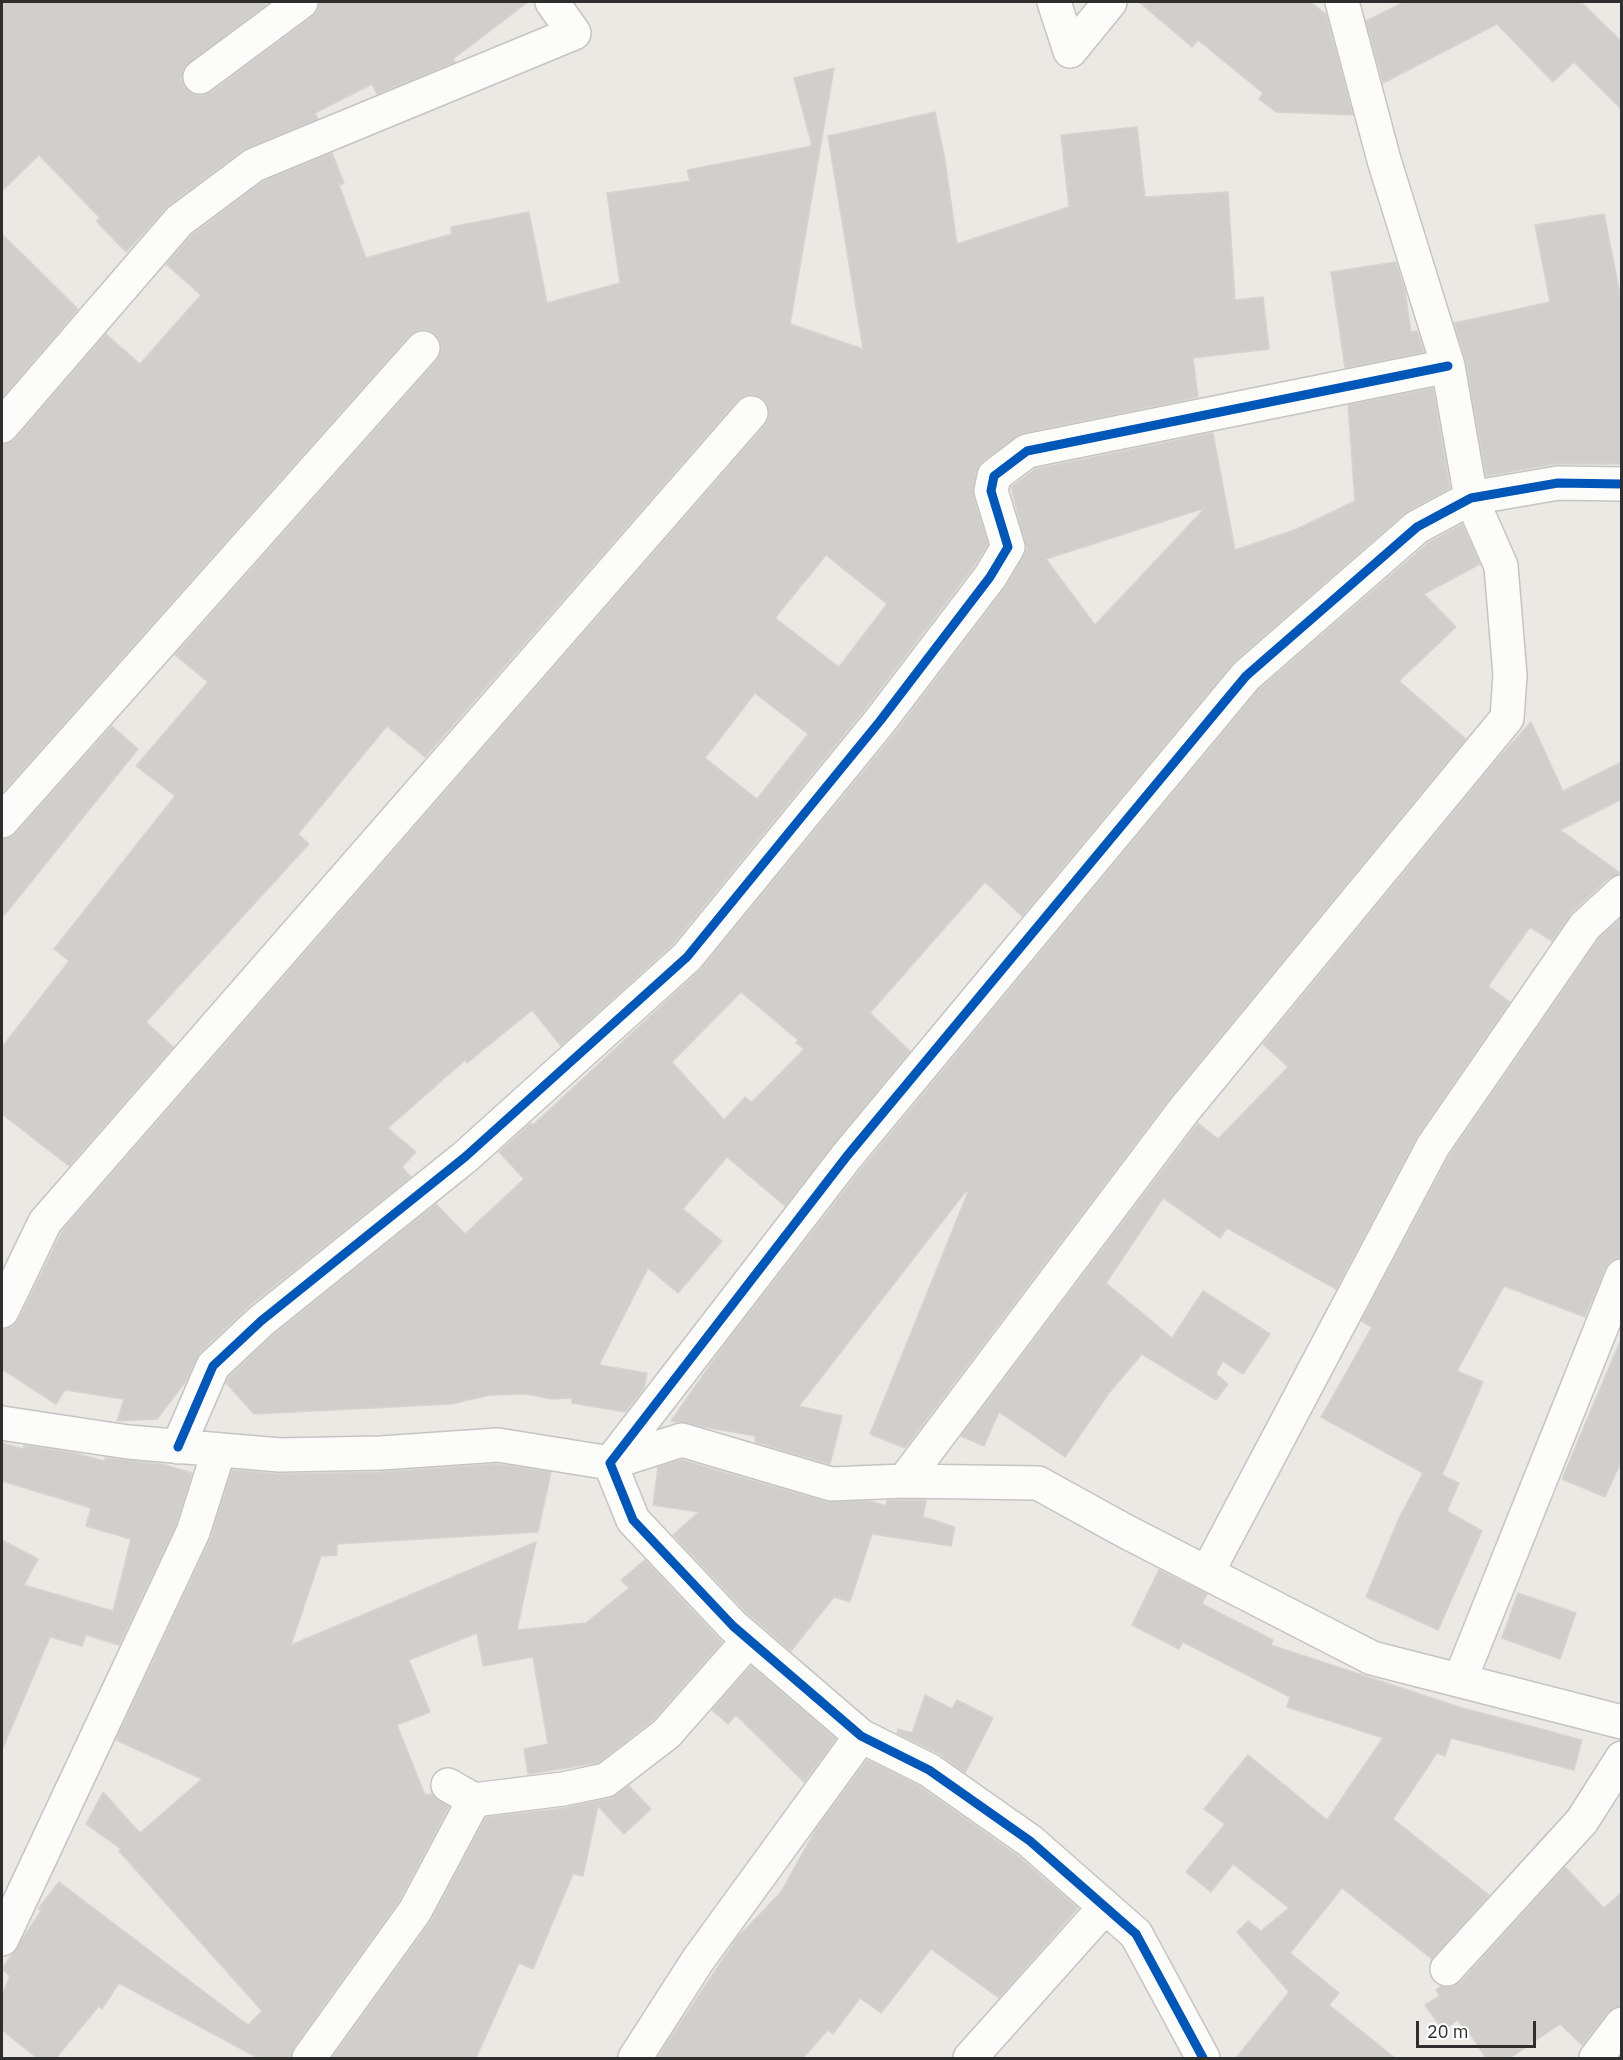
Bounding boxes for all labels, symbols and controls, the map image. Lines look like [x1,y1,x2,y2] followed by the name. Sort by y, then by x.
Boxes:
[1419,2009,1539,2047] scale bar
[1427,2020,1469,2043] text: 20 m

